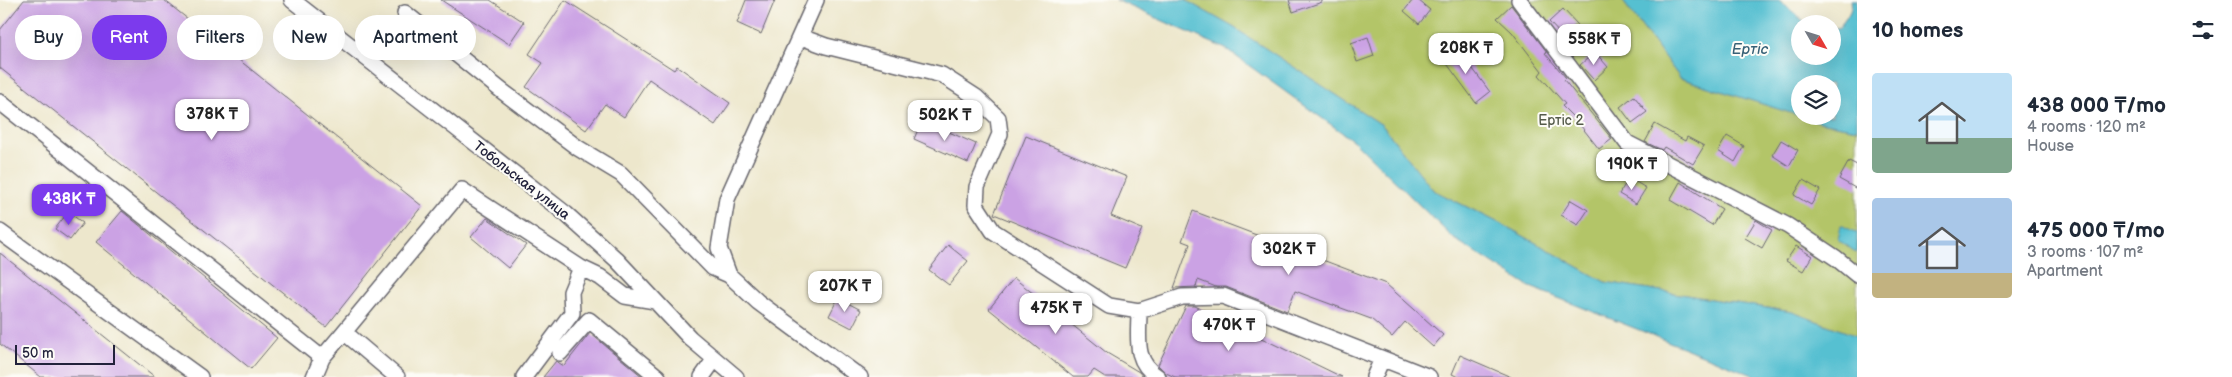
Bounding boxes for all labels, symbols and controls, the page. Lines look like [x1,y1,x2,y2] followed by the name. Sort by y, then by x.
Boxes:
[15,15,82,60] chip: Buy
[92,15,167,60] chip: Rent
[177,15,263,60] chip: Filters
[273,15,345,60] chip: New
[355,15,476,60] chip: Apartment
[1791,15,1841,65] north arrow
[1791,15,1841,125] map controls
[2189,16,2217,44] icon: filters
[1872,18,1963,43] text: 10 homes
[1553,23,1635,66] pin: 558K ₸
[1568,30,1620,49] text: 558K ₸
[1425,32,1507,75] pin: 208K ₸
[1440,39,1492,58] text: 208K ₸
[1732,40,1769,59] water label: Ертіс
[1791,75,1841,125] button: layers
[1912,93,1972,153] icon: home
[2027,93,2166,118] text: 438 000 ₸/mo
[171,98,253,141] pin: 378K ₸
[904,100,986,142] pin: 502K ₸
[186,105,238,124] text: 378K ₸
[919,106,971,125] text: 502K ₸
[1538,112,1585,129] park label: Ертіс 2
[2027,118,2146,137] text: 4 rooms · 120 m²
[470,137,574,224] street label: Тобольская улица
[2027,137,2074,156] text: House
[1591,148,1673,191] pin: 190K ₸
[1607,155,1657,174] text: 190K ₸
[28,184,110,226] pin: 438K ₸
[43,190,95,209] text: 438K ₸
[1912,218,1972,278] icon: home
[2027,218,2165,243] text: 475 000 ₸/mo
[1248,234,1330,276] pin: 302K ₸
[1263,240,1315,259] text: 302K ₸
[2027,243,2143,262] text: 3 rooms · 107 m²
[2027,262,2103,281] text: Apartment
[804,270,886,313] pin: 207K ₸
[819,277,871,296] text: 207K ₸
[1015,292,1097,335] pin: 475K ₸
[1030,299,1082,318] text: 475K ₸
[1188,310,1270,352] pin: 470K ₸
[1203,316,1255,335] text: 470K ₸
[15,342,115,365] scale bar
[22,345,54,362] text: 50 m

